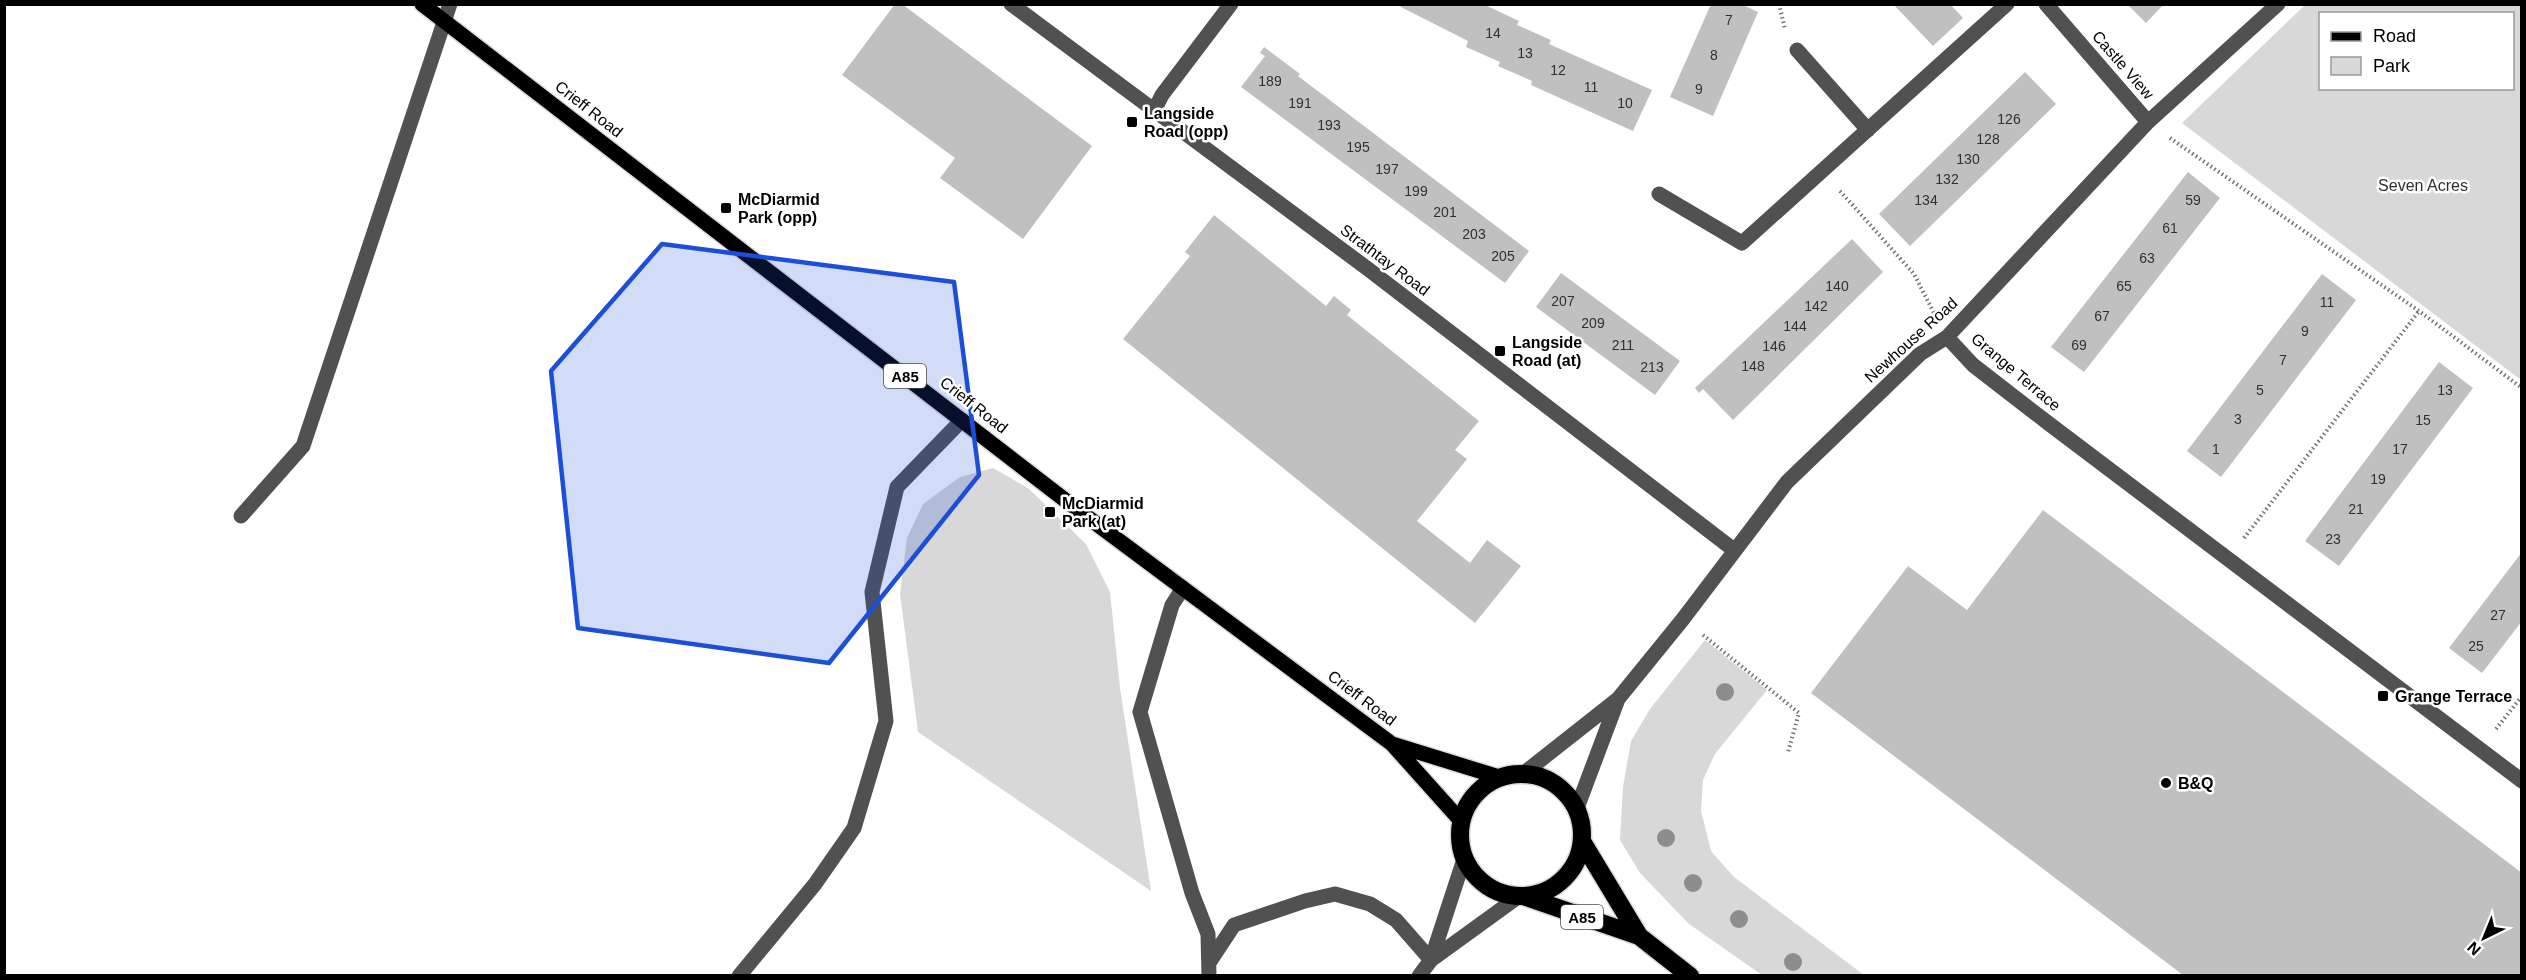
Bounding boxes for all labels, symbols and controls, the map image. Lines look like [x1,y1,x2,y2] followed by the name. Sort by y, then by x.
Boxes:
[1725,12,1733,28] house number: 7
[2319,12,2514,90] legend
[1485,25,1501,41] house number: 14
[2373,26,2416,46] text: Road
[2089,28,2157,103] street label: Castle View
[1517,45,1533,61] house number: 13
[1710,47,1718,63] house number: 8
[2373,56,2411,76] text: Park
[1550,62,1566,78] house number: 12
[1258,73,1282,89] house number: 189
[552,77,626,141] street label: Crieff Road
[1584,79,1598,95] house number: 11
[1695,81,1703,97] house number: 9
[1288,95,1312,111] house number: 191
[1617,95,1633,111] house number: 10
[1144,105,1228,140] place label: Langside Road (opp)
[1997,111,2021,127] house number: 126
[1125,115,1139,129] marker: Langside Road (opp)
[1317,117,1341,133] house number: 193
[1976,131,2000,147] house number: 128
[1346,139,1370,155] house number: 195
[1956,151,1980,167] house number: 130
[1375,161,1399,177] house number: 197
[1935,171,1959,187] house number: 132
[2378,177,2468,194] park label: Seven Acres
[1404,183,1428,199] house number: 199
[738,191,820,226] place label: McDiarmid Park (opp)
[1914,192,1938,208] house number: 134
[2185,192,2201,208] house number: 59
[719,201,733,215] marker: McDiarmid Park (opp)
[1433,204,1457,220] house number: 201
[2162,220,2178,236] house number: 61
[1337,221,1433,299] street label: Strathtay Road
[1462,226,1486,242] house number: 203
[1491,248,1515,264] house number: 205
[2139,250,2155,266] house number: 63
[1825,278,1849,294] house number: 140
[2116,278,2132,294] house number: 65
[1551,293,1575,309] house number: 207
[1861,294,1961,386] street label: Newhouse Road
[2320,294,2334,310] house number: 11
[1804,298,1828,314] house number: 142
[2094,308,2110,324] house number: 67
[1581,315,1605,331] house number: 209
[1783,318,1807,334] house number: 144
[2301,323,2309,339] house number: 9
[1968,330,2064,414] street label: Grange Terrace
[1512,334,1582,369] place label: Langside Road (at)
[1612,337,1634,353] house number: 211
[2071,337,2087,353] house number: 69
[1762,338,1786,354] house number: 146
[1493,344,1507,358] marker: Langside Road (at)
[2279,352,2287,368] house number: 7
[1741,358,1765,374] house number: 148
[1640,359,1664,375] house number: 213
[884,364,926,388] road number: A85
[937,373,1011,437] street label: Crieff Road
[2256,382,2264,398] house number: 5
[2437,382,2453,398] house number: 13
[2234,411,2242,427] house number: 3
[2415,412,2431,428] house number: 15
[2212,441,2220,457] house number: 1
[2392,441,2408,457] house number: 17
[2370,471,2386,487] house number: 19
[1062,495,1144,530] place label: McDiarmid Park (at)
[2348,501,2364,517] house number: 21
[1043,505,1057,519] marker: McDiarmid Park (at)
[2325,531,2341,547] house number: 23
[2490,607,2506,623] house number: 27
[2468,638,2484,654] house number: 25
[1325,667,1399,729] street label: Crieff Road
[2395,688,2512,705] place label: Grange Terrace
[2376,689,2390,703] marker: Grange Terrace
[2178,775,2214,792] place label: B&Q
[2159,776,2173,790] marker: B&Q
[1561,905,1603,929] road number: A85
[2454,908,2514,968] north arrow
[2464,938,2484,959] text: N

